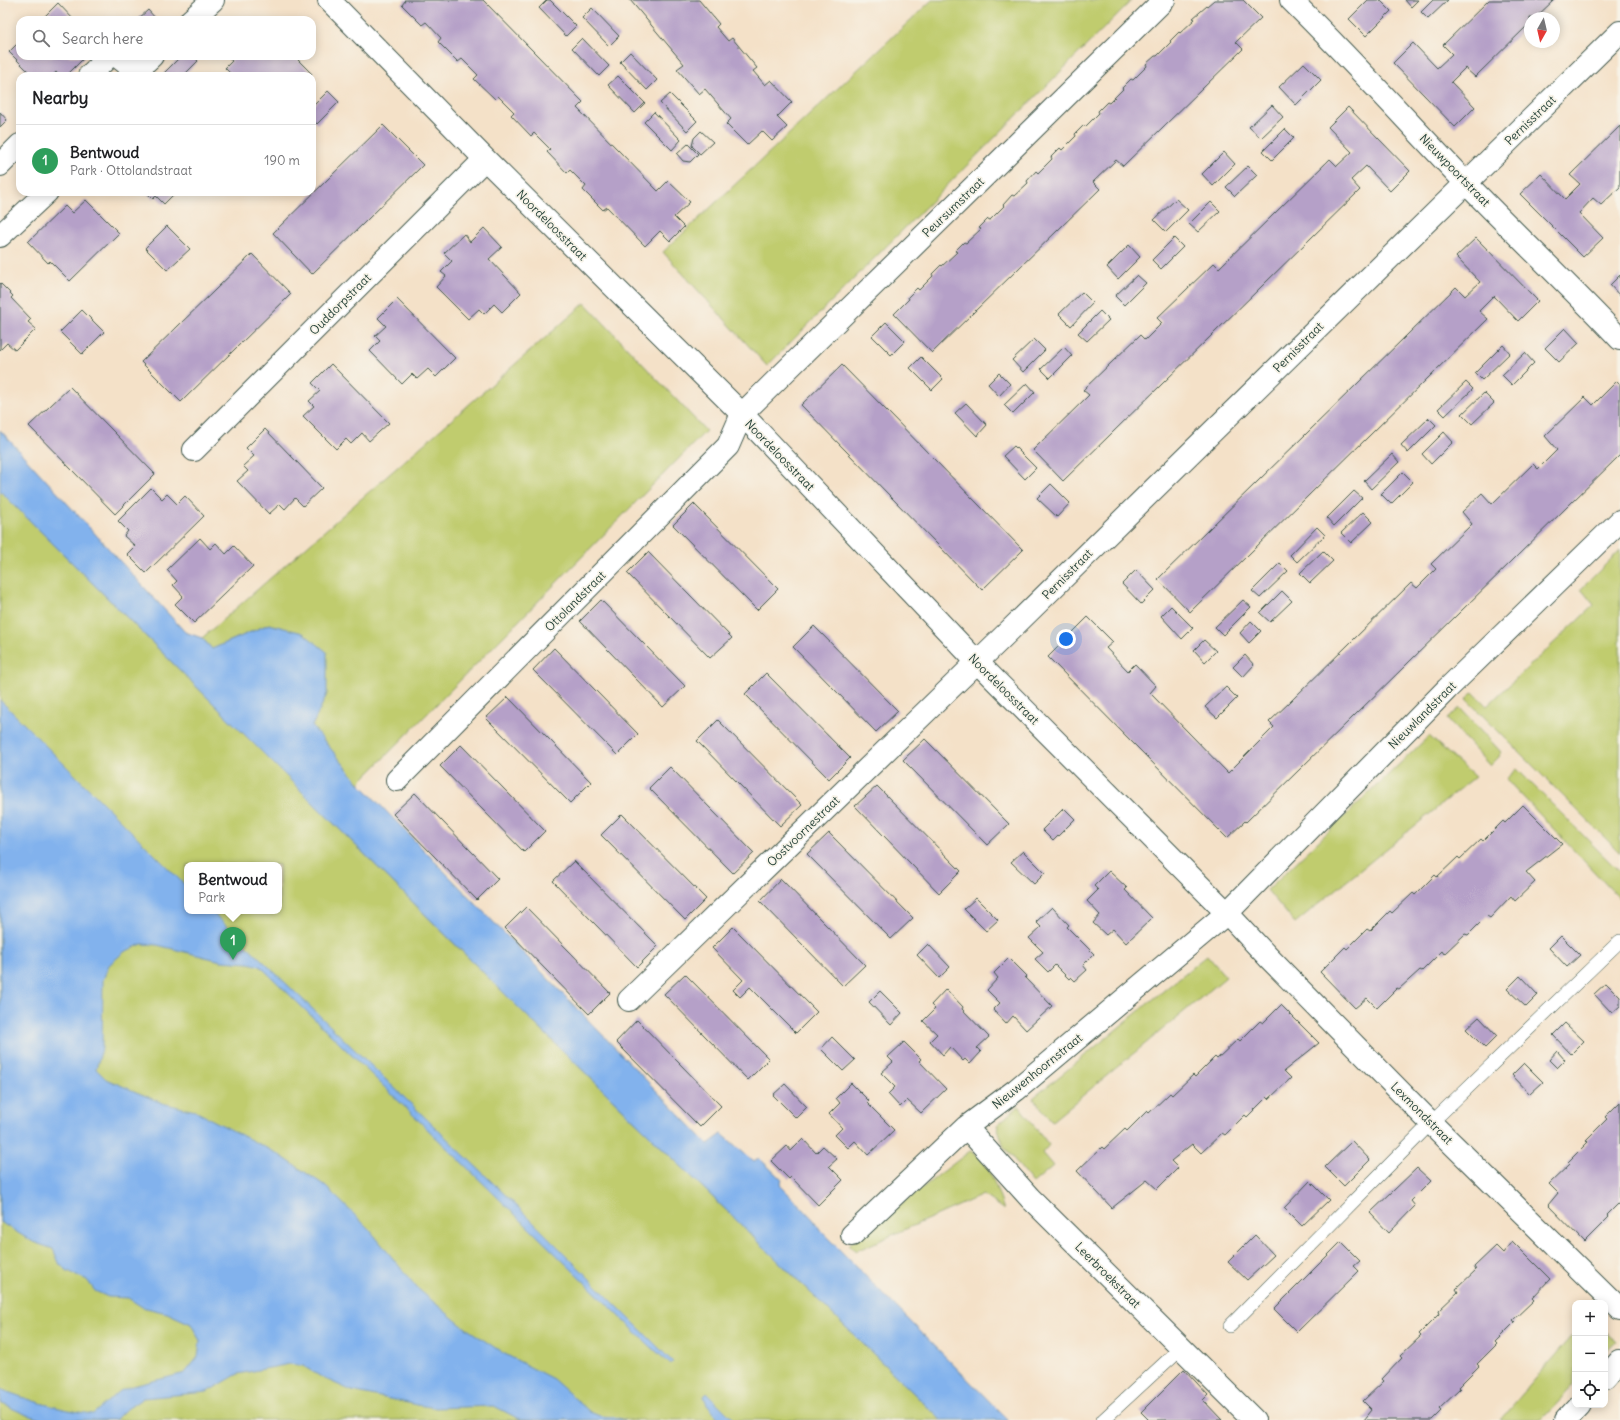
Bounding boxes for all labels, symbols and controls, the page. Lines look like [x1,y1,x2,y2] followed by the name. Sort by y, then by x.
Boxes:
[1524,12,1560,48] north arrow
[16,16,316,60] search box
[30,27,52,49] icon: search
[62,29,143,48] text: Search here
[32,87,88,109] text: Nearby
[1501,92,1559,148] street label: Pernisstraat
[1417,131,1493,209] street label: Nieuwpoortstraat
[70,143,139,162] text: Bentwoud
[42,152,48,169] text: 1
[264,152,300,169] text: 190 m
[70,162,192,179] text: Park · Ottolandstraat
[919,174,987,240] street label: Peursumstraat
[514,187,590,263] street label: Noordeloosstraat
[306,270,374,338] street label: Ouddorpstraat
[1270,319,1326,375] street label: Pernisstraat
[742,416,818,494] street label: Noordeloosstraat
[1039,546,1095,602] street label: Pernisstraat
[542,568,608,634] street label: Ottolandstraat
[1056,629,1076,649] your location
[966,651,1042,727] street label: Noordeloosstraat
[1385,678,1459,752] street label: Nieuwlandstraat
[764,793,842,869] street label: Oostvoornestraat
[184,862,282,914] popup
[198,870,268,889] text: Bentwoud
[198,889,225,906] text: Park
[220,927,246,960] pin: 1
[989,1030,1085,1112] street label: Nieuwenhoornstraat
[1388,1079,1456,1147] street label: Lexmondstraat
[1072,1239,1144,1311] street label: Leerbroekstraat
[1572,1300,1608,1408] map controls
[1572,1300,1608,1336] button: +
[1572,1336,1608,1372] button: −
[1572,1372,1608,1408] button: locate

